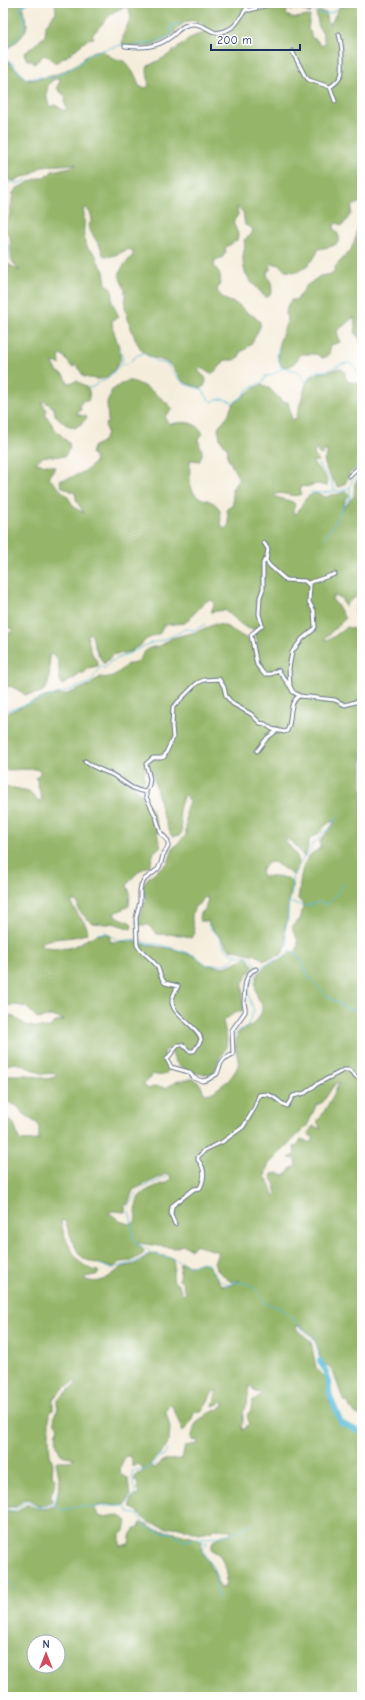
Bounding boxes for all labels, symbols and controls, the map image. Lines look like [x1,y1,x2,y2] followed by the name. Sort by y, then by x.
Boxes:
[211,26,300,52] scale bar
[217,33,252,47] text: 200 m
[26,1634,66,1674] north arrow
[42,1638,50,1651] text: N

